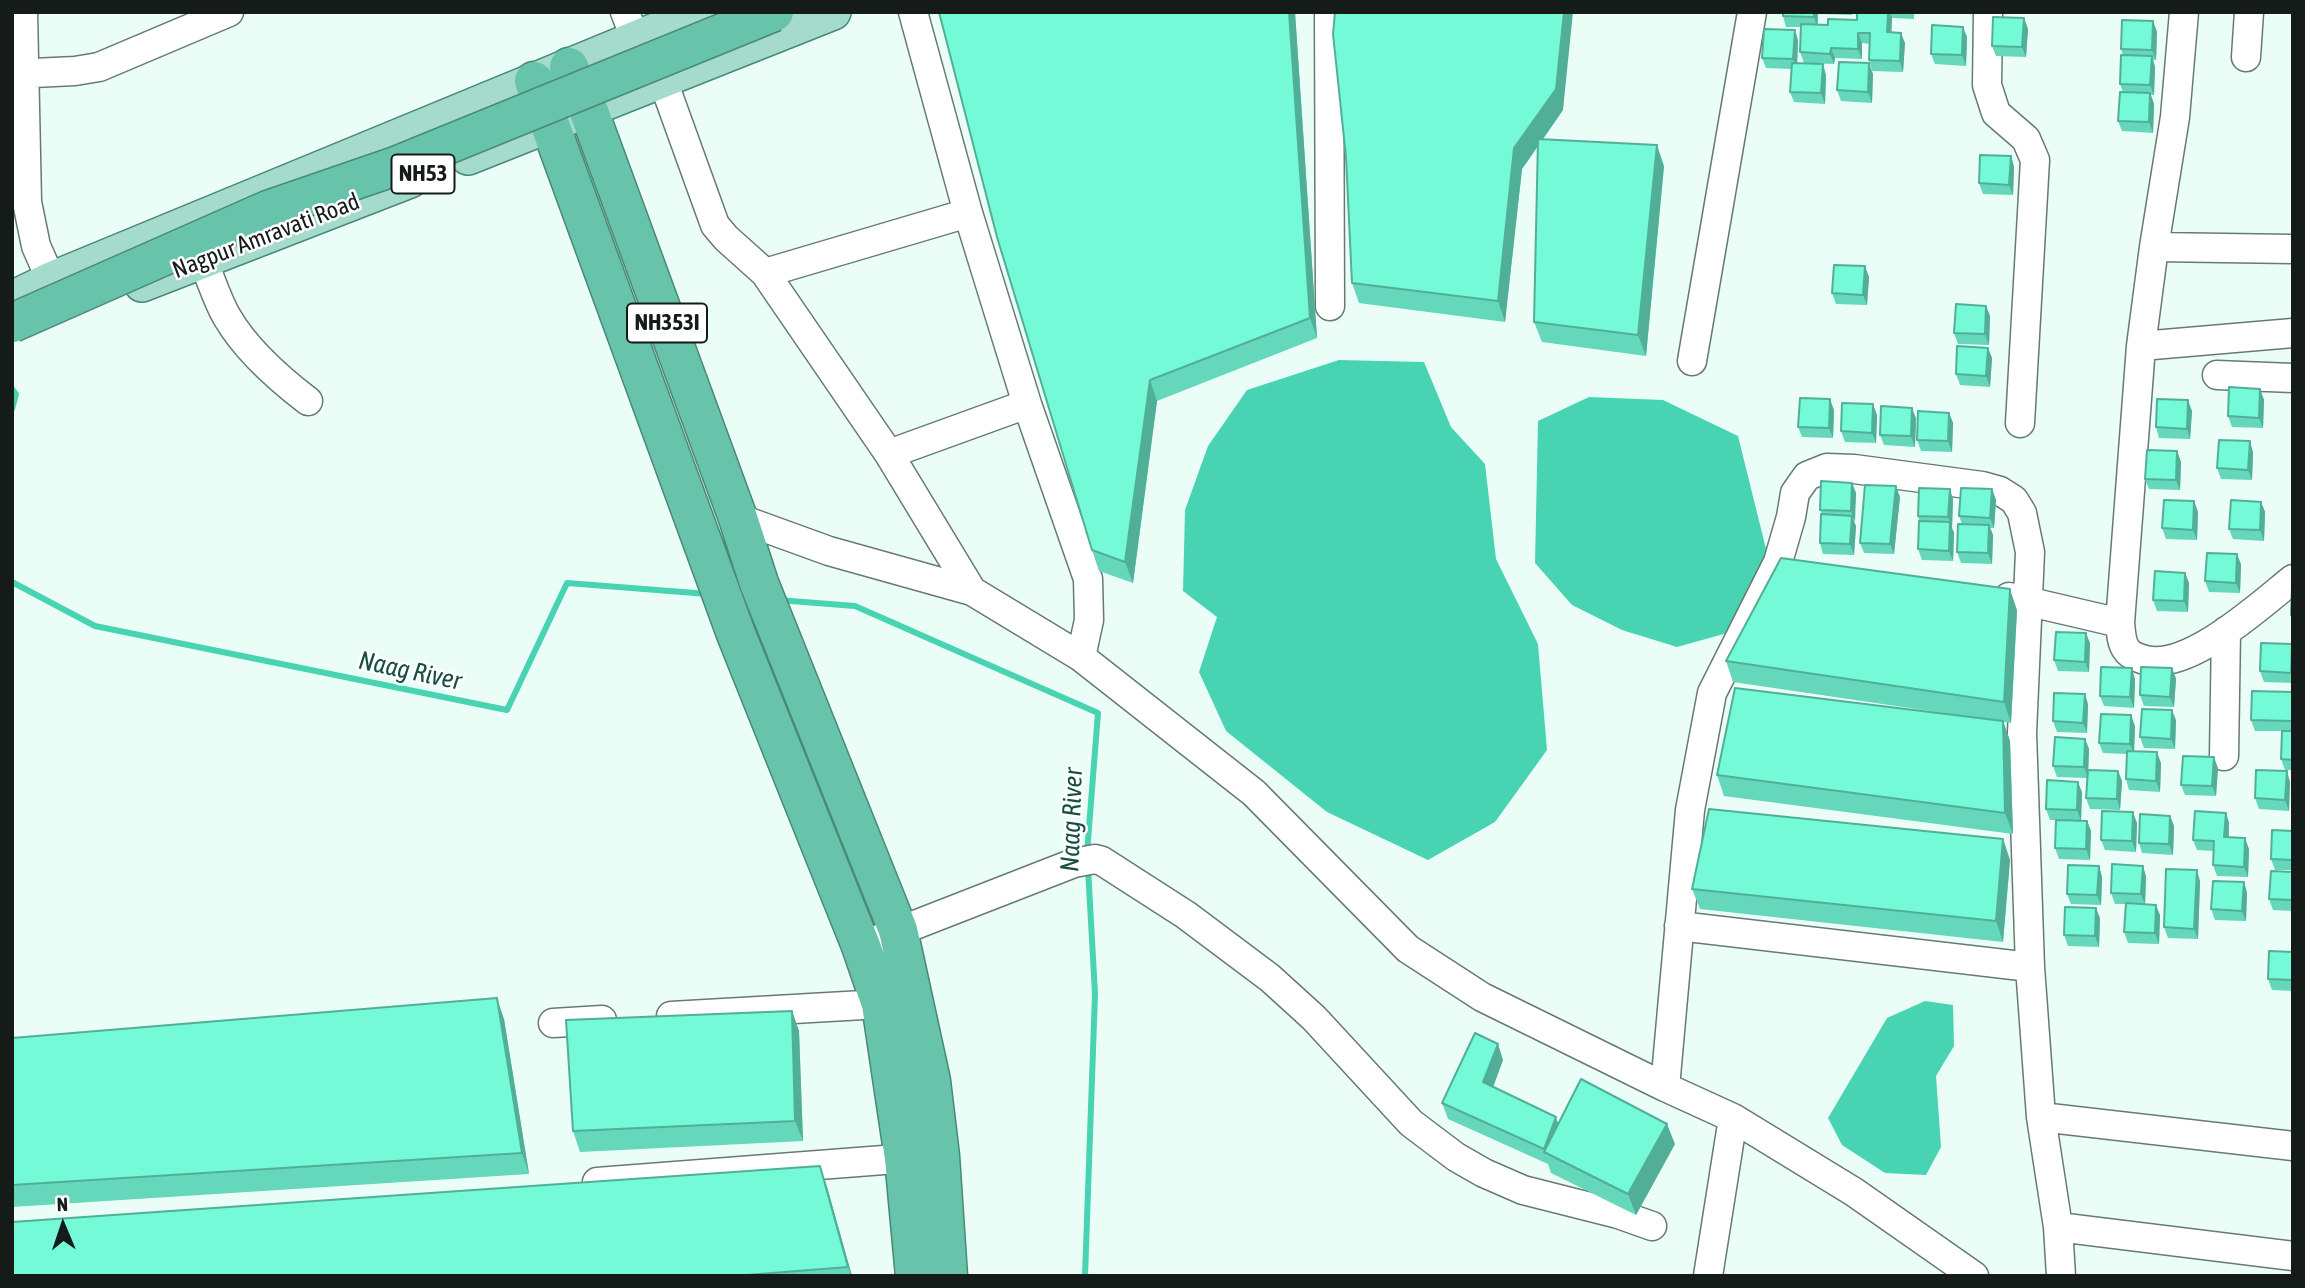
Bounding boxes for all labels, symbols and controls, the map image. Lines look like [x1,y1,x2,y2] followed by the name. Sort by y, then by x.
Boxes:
[392,154,454,194] road number: NH53
[168,187,364,285] street label: Nagpur Amravati Road
[627,304,707,342] road number: NH353I
[356,645,464,697] water label: Naag River
[1055,767,1089,873] water label: Naag River
[28,1190,98,1260] north arrow
[56,1193,68,1215] text: N

